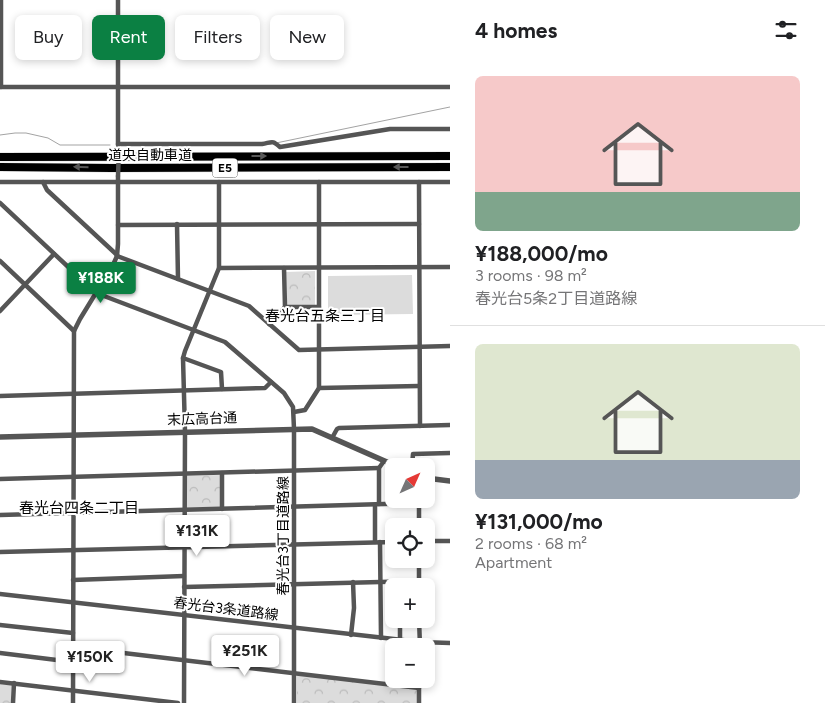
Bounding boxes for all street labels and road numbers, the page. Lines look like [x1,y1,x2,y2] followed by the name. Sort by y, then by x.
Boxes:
[108,147,192,164] street label: 道央自動車道
[212,158,238,178] road number: E5
[167,409,237,429] street label: 末広高台通
[275,476,292,596] street label: 春光台3丁目道路線
[173,594,279,624] street label: 春光台3条道路線

